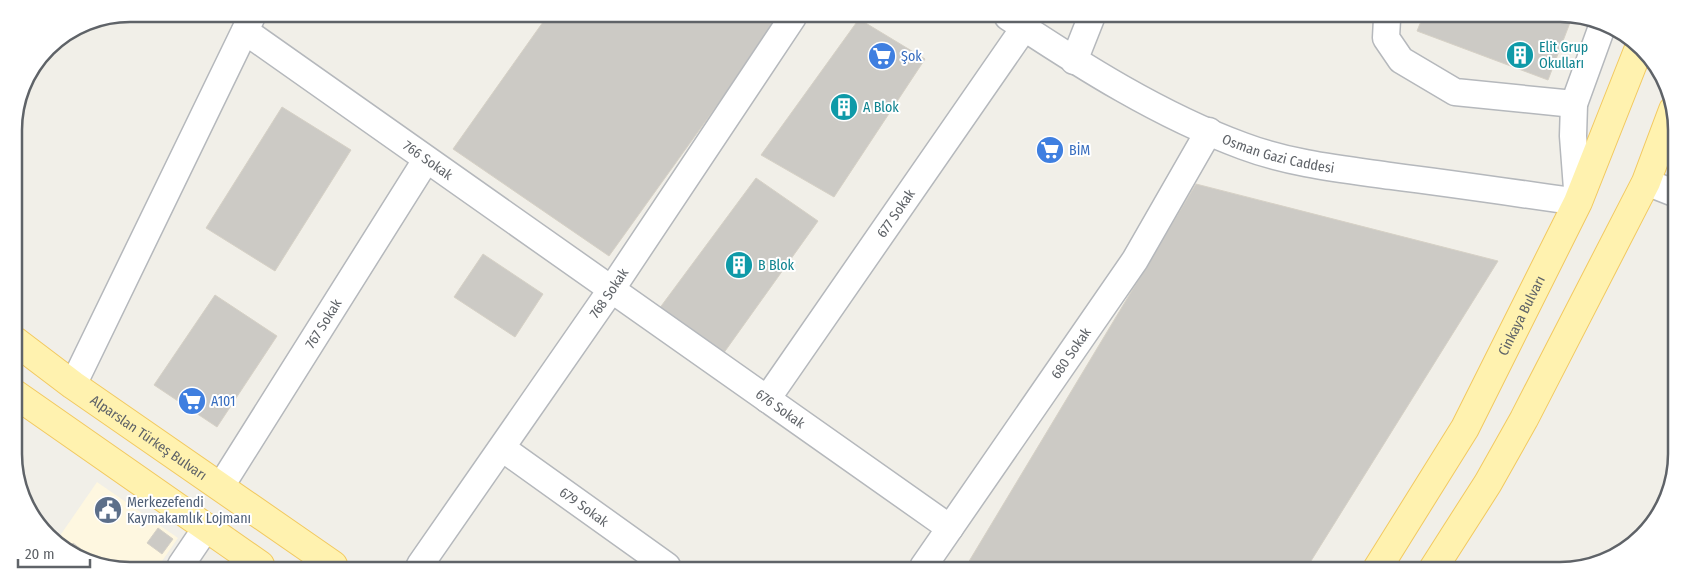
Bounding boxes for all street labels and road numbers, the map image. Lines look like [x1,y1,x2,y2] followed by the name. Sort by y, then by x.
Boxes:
[1220,130,1336,177] street label: Osman Gazi Caddesi
[400,137,457,184] street label: 766 Sokak
[873,185,919,241] street label: 677 Sokak
[586,264,632,321] street label: 768 Sokak
[1494,273,1548,358] street label: Cinkaya Bulvarı
[301,295,345,351] street label: 767 Sokak
[1047,324,1095,382] street label: 680 Sokak
[752,385,809,432] street label: 676 Sokak
[87,391,210,484] street label: Alparslan Türkeş Bulvarı
[556,483,612,530] street label: 679 Sokak

